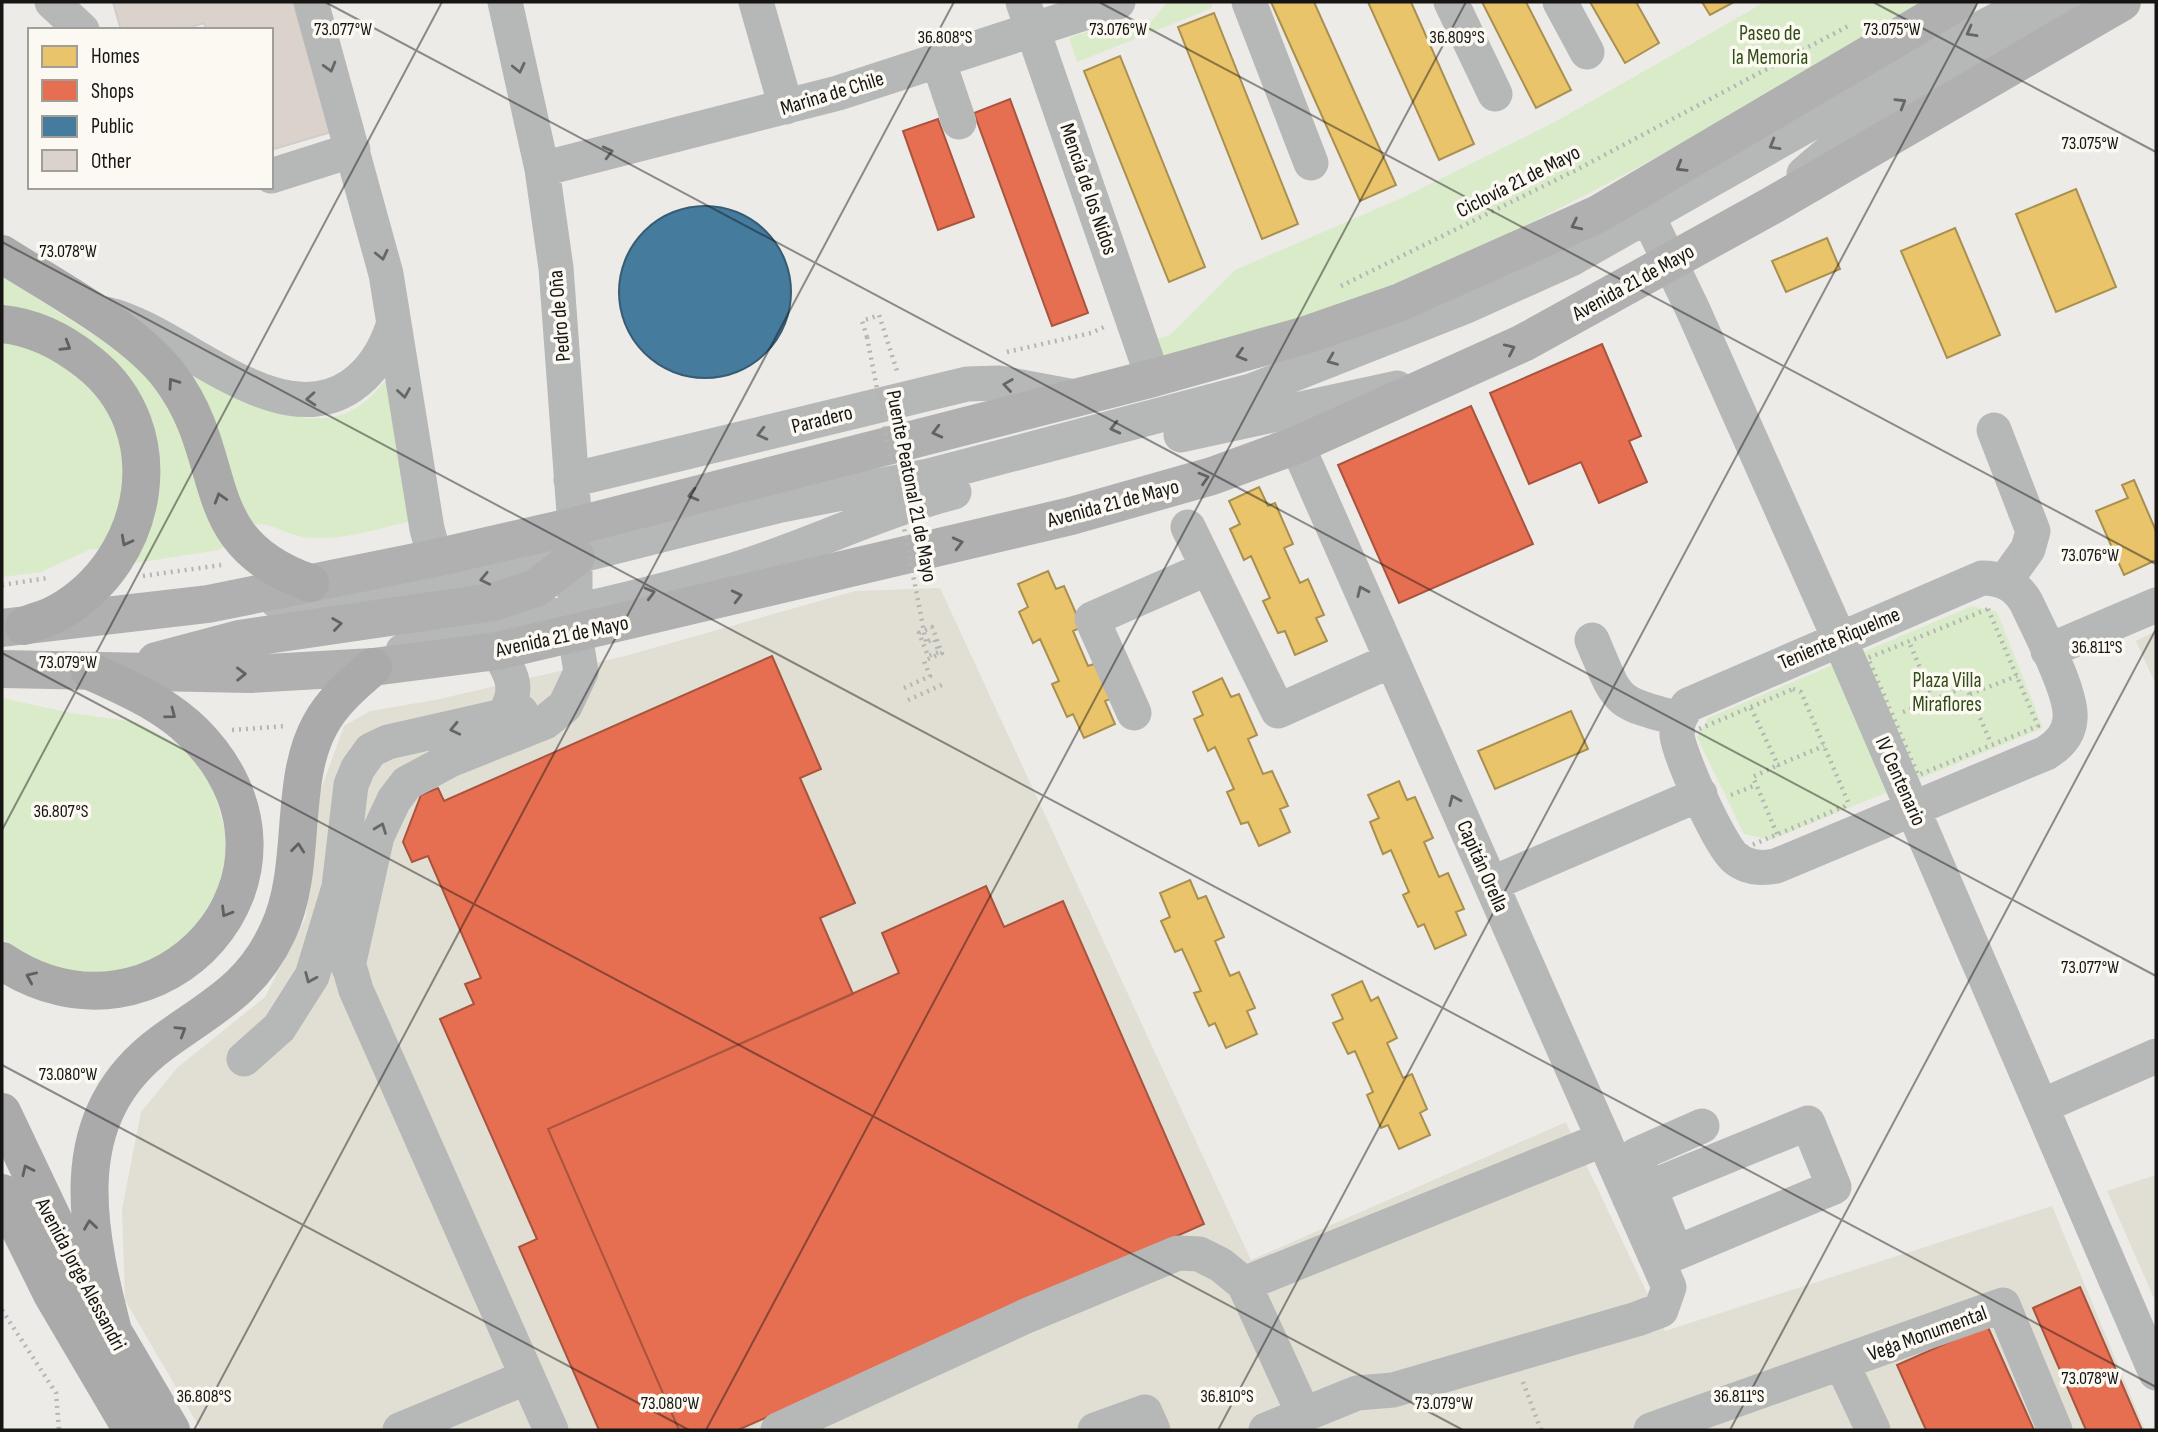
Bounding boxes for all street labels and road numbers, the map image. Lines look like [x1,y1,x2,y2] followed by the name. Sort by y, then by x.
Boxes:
[777,66,887,121] street label: Marina de Chile
[1054,120,1123,258] street label: Mencía de los Nidos
[1452,140,1584,223] street label: Ciclovía 21 de Mayo
[1567,239,1698,327] street label: Avenida 21 de Mayo
[543,269,576,363] street label: Pedro de Oña
[881,388,942,584] street label: Puente Peatonal 21 de Mayo
[789,400,855,439] street label: Paradero
[1044,474,1182,533] street label: Avenida 21 de Mayo
[1775,602,1904,675] street label: Teniente Riquelme
[492,610,631,663] street label: Avenida 21 de Mayo
[1870,733,1931,830] street label: IV Centenario
[1451,817,1514,916] street label: Capitán Orella
[29,1193,131,1355] street label: Avenida Jorge Alessandri
[1864,1300,1990,1367] street label: Vega Monumental

